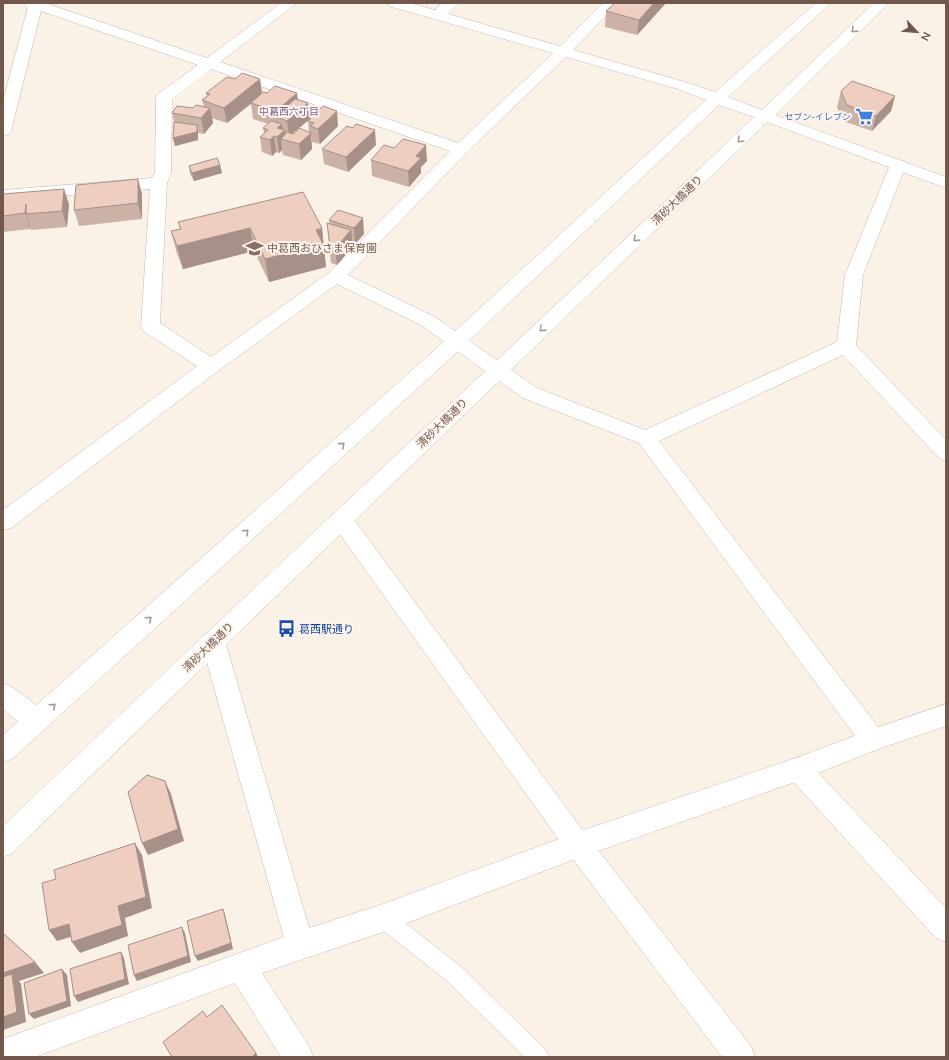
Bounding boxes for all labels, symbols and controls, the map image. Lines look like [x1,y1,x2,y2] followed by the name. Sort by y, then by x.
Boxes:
[897,12,937,52] north arrow
[851,25,859,33] one-way arrow
[918,30,934,43] text: N
[259,105,319,118] district label: 中葛西六丁目
[854,106,874,126] supermarket icon: セブン-イレブン
[784,111,851,122] place label: セブン-イレブン
[737,135,745,143] one-way arrow
[648,172,706,228] street label: 清砂大橋通り
[633,234,641,242] one-way arrow
[244,238,264,258] school or university icon: 中葛西おひさま保育園
[267,241,377,255] place label: 中葛西おひさま保育園
[539,324,547,332] one-way arrow
[413,395,471,451] street label: 清砂大橋通り
[338,443,345,450] one-way arrow
[241,529,249,537] one-way arrow
[144,616,152,624] one-way arrow
[179,619,237,675] street label: 清砂大橋通り
[276,619,296,639] bus stop icon: 葛西駅通り
[299,622,354,636] place label: 葛西駅通り
[48,704,55,711] one-way arrow

